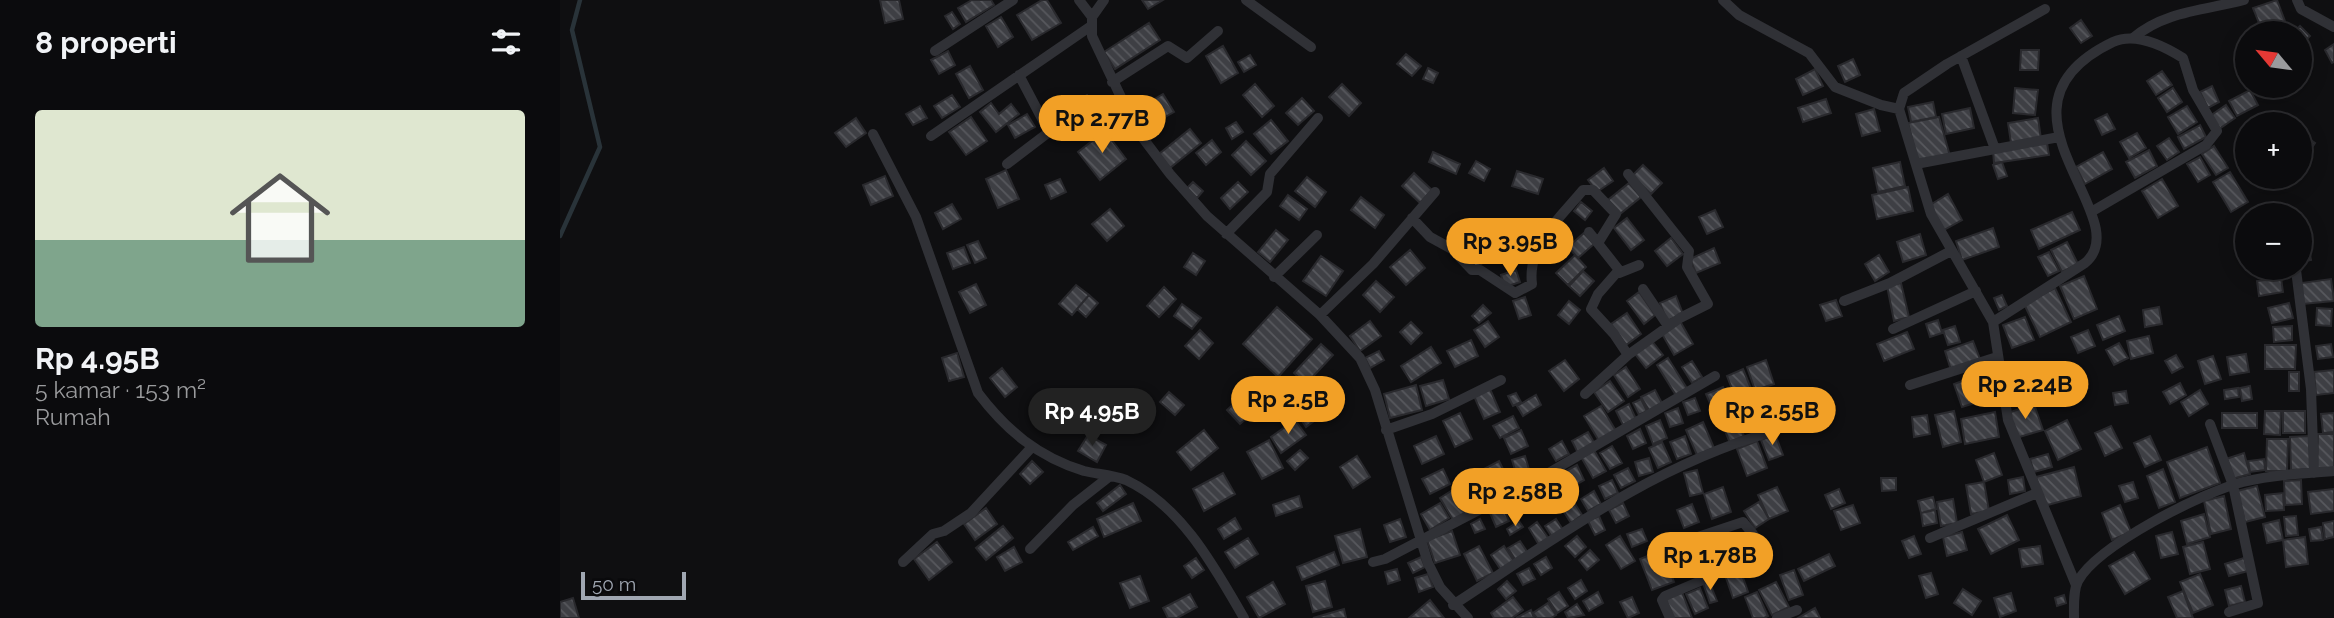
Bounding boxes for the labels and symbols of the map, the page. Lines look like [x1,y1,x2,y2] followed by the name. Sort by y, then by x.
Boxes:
[2235,21,2312,98] north arrow
[1030,96,1174,155] pin: Rp 2.77B
[1438,218,1582,278] pin: Rp 3.95B
[1953,362,2097,421] pin: Rp 2.24B
[1223,376,1353,436] pin: Rp 2.5B
[1020,388,1164,448] pin: Rp 4.95B
[1700,388,1844,447] pin: Rp 2.55B
[1443,468,1587,528] pin: Rp 2.58B
[1638,532,1782,592] pin: Rp 1.78B
[581,569,686,601] scale bar

